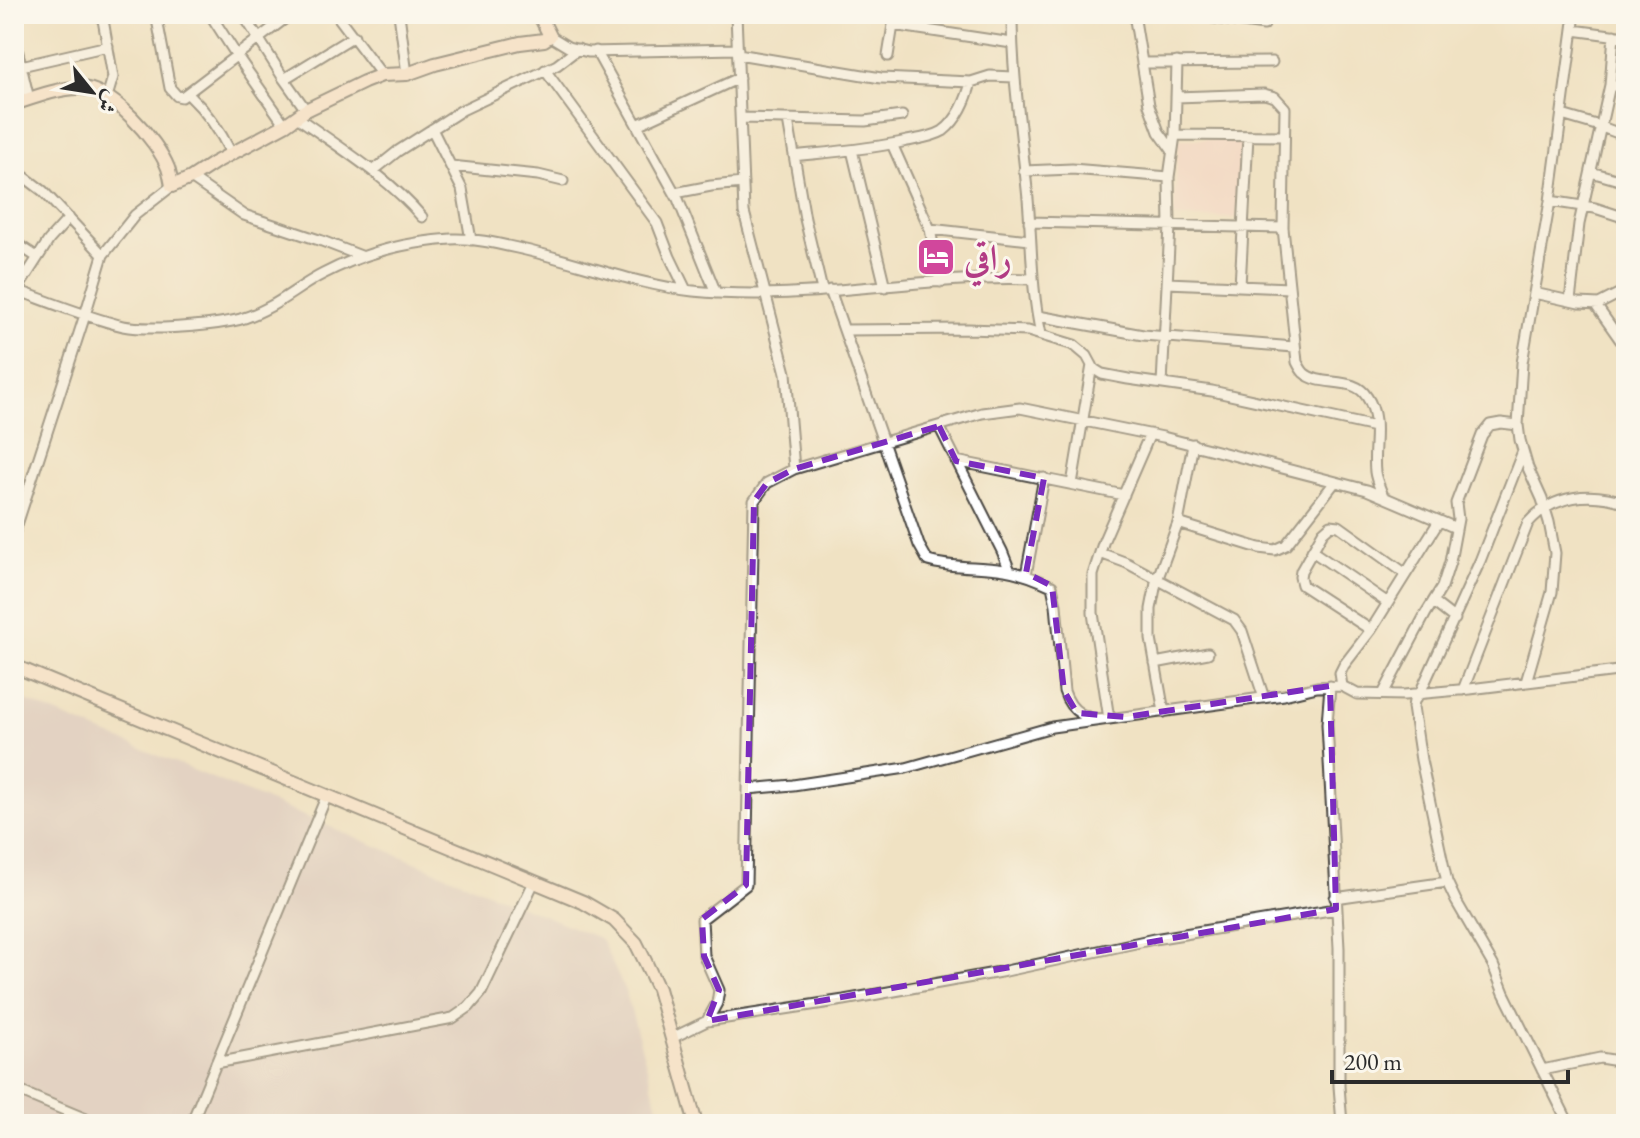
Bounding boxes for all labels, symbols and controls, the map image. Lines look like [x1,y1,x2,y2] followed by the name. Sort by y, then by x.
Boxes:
[52,52,132,132] north arrow
[91,85,127,118] text: ش
[963,234,1012,287] place label: راقي
[915,236,957,278] hotel icon: راقي
[1332,1034,1568,1084] scale bar
[1344,1046,1402,1077] text: 200 m

